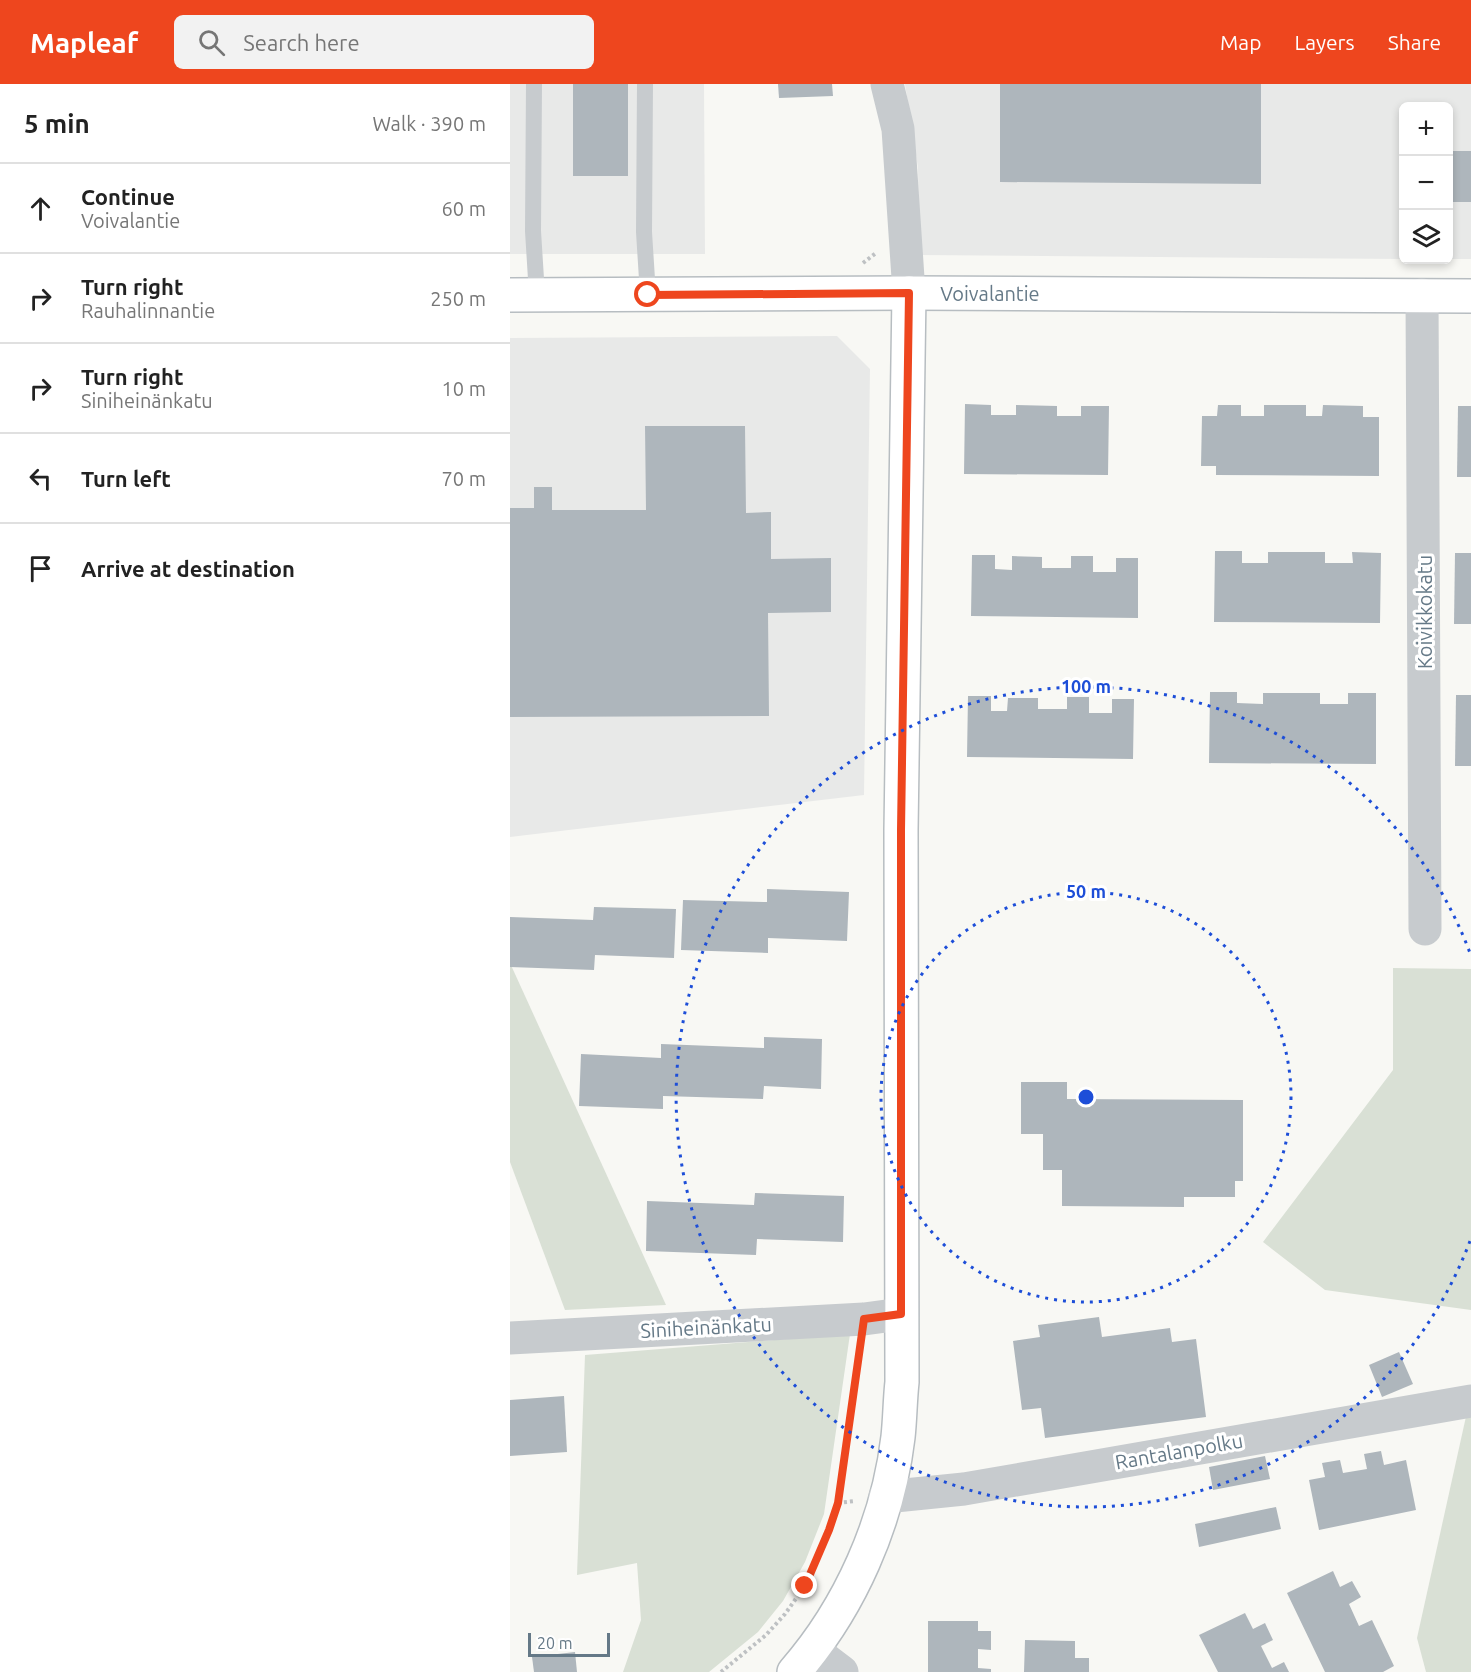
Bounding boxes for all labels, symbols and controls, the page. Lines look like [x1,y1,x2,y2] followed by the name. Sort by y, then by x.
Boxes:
[174,15,594,69] search box
[195,26,228,59] icon: search
[30,27,138,58] text: Mapleaf
[243,30,360,55] text: Search here
[1220,30,1261,54] text: Map
[1294,30,1355,54] text: Layers
[1388,30,1441,54] text: Share
[1399,102,1453,264] map controls
[1399,102,1453,156] button: +
[24,109,90,138] text: 5 min
[373,112,486,135] text: Walk · 390 m
[1399,156,1453,210] button: −
[81,184,175,209] text: Continue
[24,192,57,225] icon: ahead
[442,197,486,220] text: 60 m
[81,209,180,232] text: Voivalantie
[1399,210,1453,264] button: layers
[81,274,183,299] text: Turn right
[634,281,660,307] route start
[24,282,57,315] icon: right
[940,282,1040,305] street label: Voivalantie
[430,287,486,310] text: 250 m
[81,299,215,322] text: Rauhalinnantie
[81,364,183,389] text: Turn right
[24,372,57,405] icon: right
[442,377,486,400] text: 10 m
[81,389,213,412] text: Siniheinänkatu
[24,462,57,495] icon: left
[81,466,171,491] text: Turn left
[442,467,486,490] text: 70 m
[24,552,57,585] icon: arrive
[1413,555,1436,669] street label: Koivikkokatu
[81,556,295,581] text: Arrive at destination
[1061,676,1111,696] text: 100 m
[1066,881,1106,901] text: 50 m
[1076,1087,1096,1107] centre of rings
[640,1312,772,1342] street label: Siniheinänkatu
[1113,1428,1245,1474] street label: Rantalanpolku
[791,1572,817,1598] route end
[528,1630,610,1658] scale bar
[537,1634,573,1652] text: 20 m

